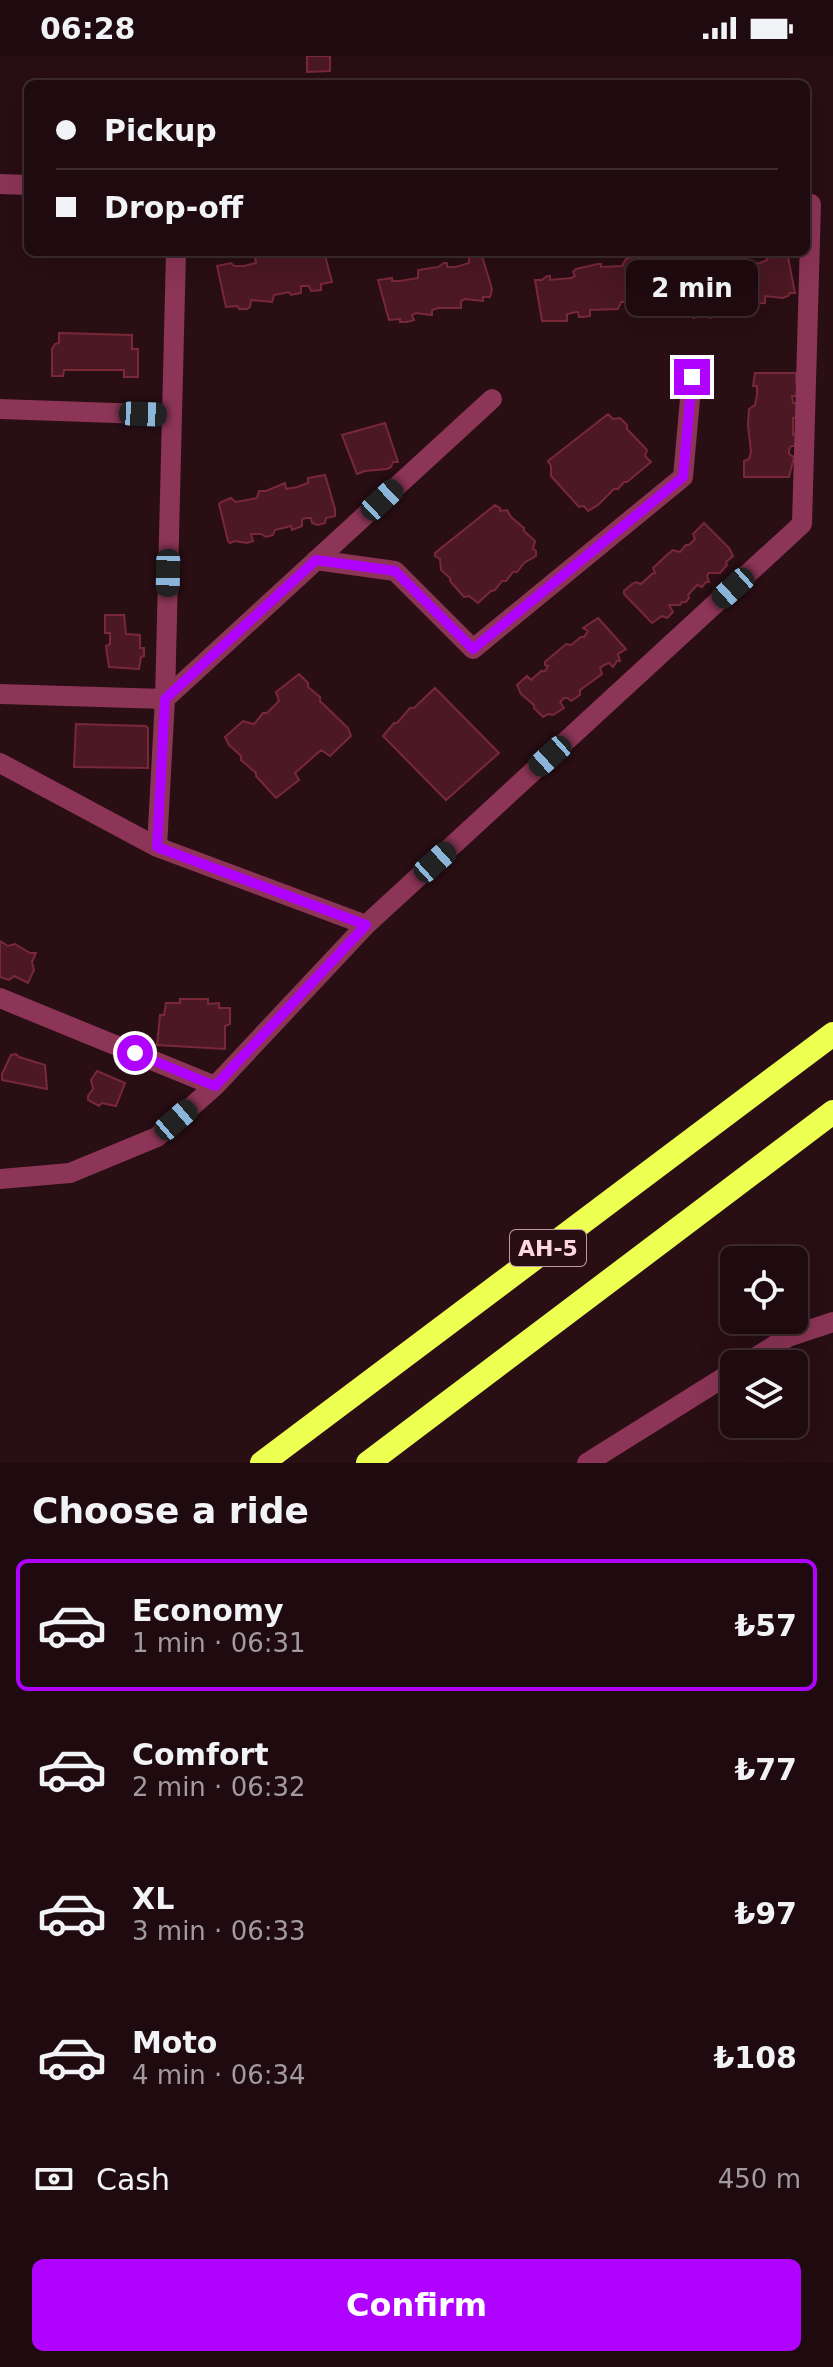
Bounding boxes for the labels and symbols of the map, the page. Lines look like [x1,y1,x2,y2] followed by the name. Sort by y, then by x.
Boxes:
[626,261,758,317] callout: 2 min
[674,359,710,395] route end
[119,401,167,427] car
[356,475,408,525] car
[156,549,180,597] car
[707,563,759,613] car
[524,731,576,781] car
[409,837,461,887] car
[117,1035,153,1071] route start
[150,1095,202,1145] car
[510,1230,586,1266] road number: AH-5

